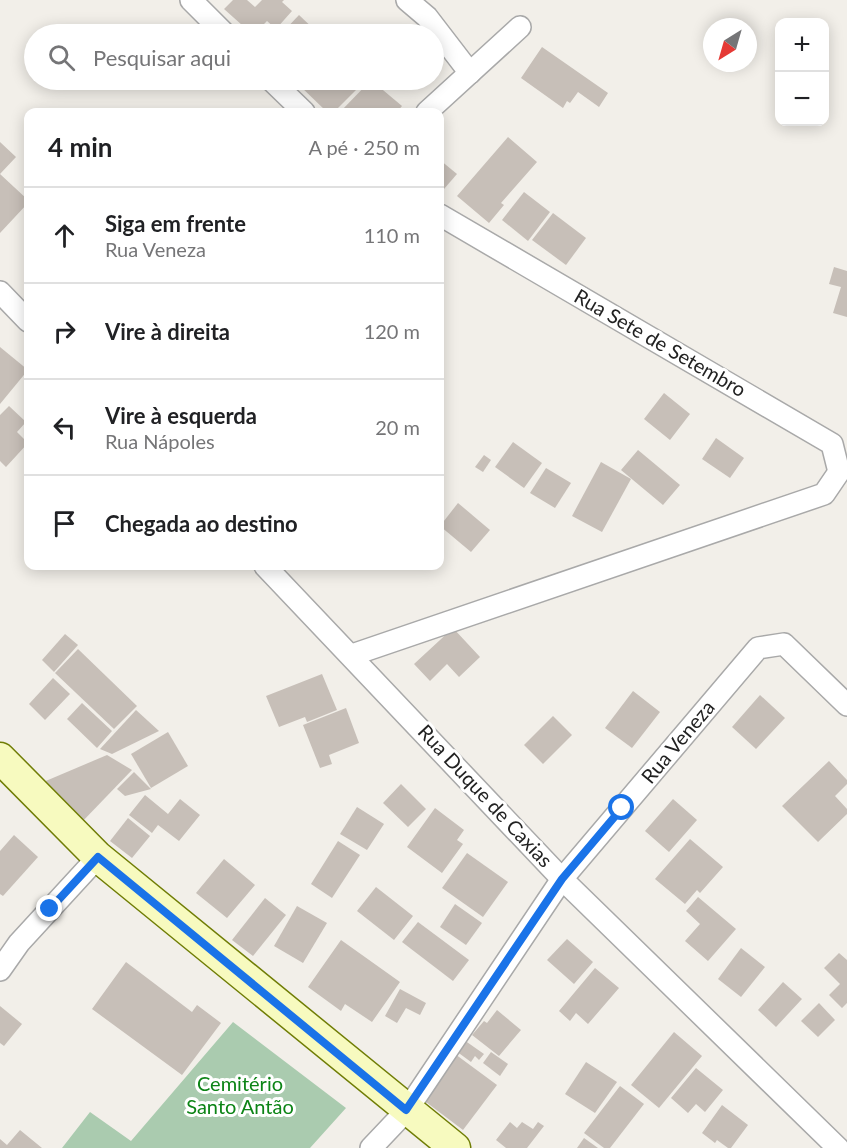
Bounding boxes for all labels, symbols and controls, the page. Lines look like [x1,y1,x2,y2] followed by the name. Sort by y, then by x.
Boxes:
[703,18,757,72] north arrow
[775,18,829,126] map controls
[775,18,829,72] button: +
[24,24,444,90] search box
[45,41,78,74] icon: search
[93,44,231,71] text: Pesquisar aqui
[775,72,829,126] button: −
[48,131,112,163] text: 4 min
[308,135,420,159] text: A pé · 250 m
[105,210,246,237] text: Siga em frente
[48,219,81,252] icon: ahead
[364,223,420,247] text: 110 m
[105,237,206,261] text: Rua Veneza
[570,283,751,401] street label: Rua Sete de Setembro
[48,315,81,348] icon: right
[105,318,230,345] text: Vire à direita
[364,319,420,343] text: 120 m
[105,402,257,429] text: Vire à esquerda
[48,411,81,444] icon: left
[375,415,420,439] text: 20 m
[105,429,215,453] text: Rua Nápoles
[48,507,81,540] icon: arrive
[105,510,298,537] text: Chegada ao destino
[636,695,719,788] street label: Rua Veneza
[413,719,558,872] street label: Rua Duque de Caxias
[608,794,634,820] route start
[36,895,62,921] route end
[186,1071,294,1118] park label: Cemitério Santo Antão

